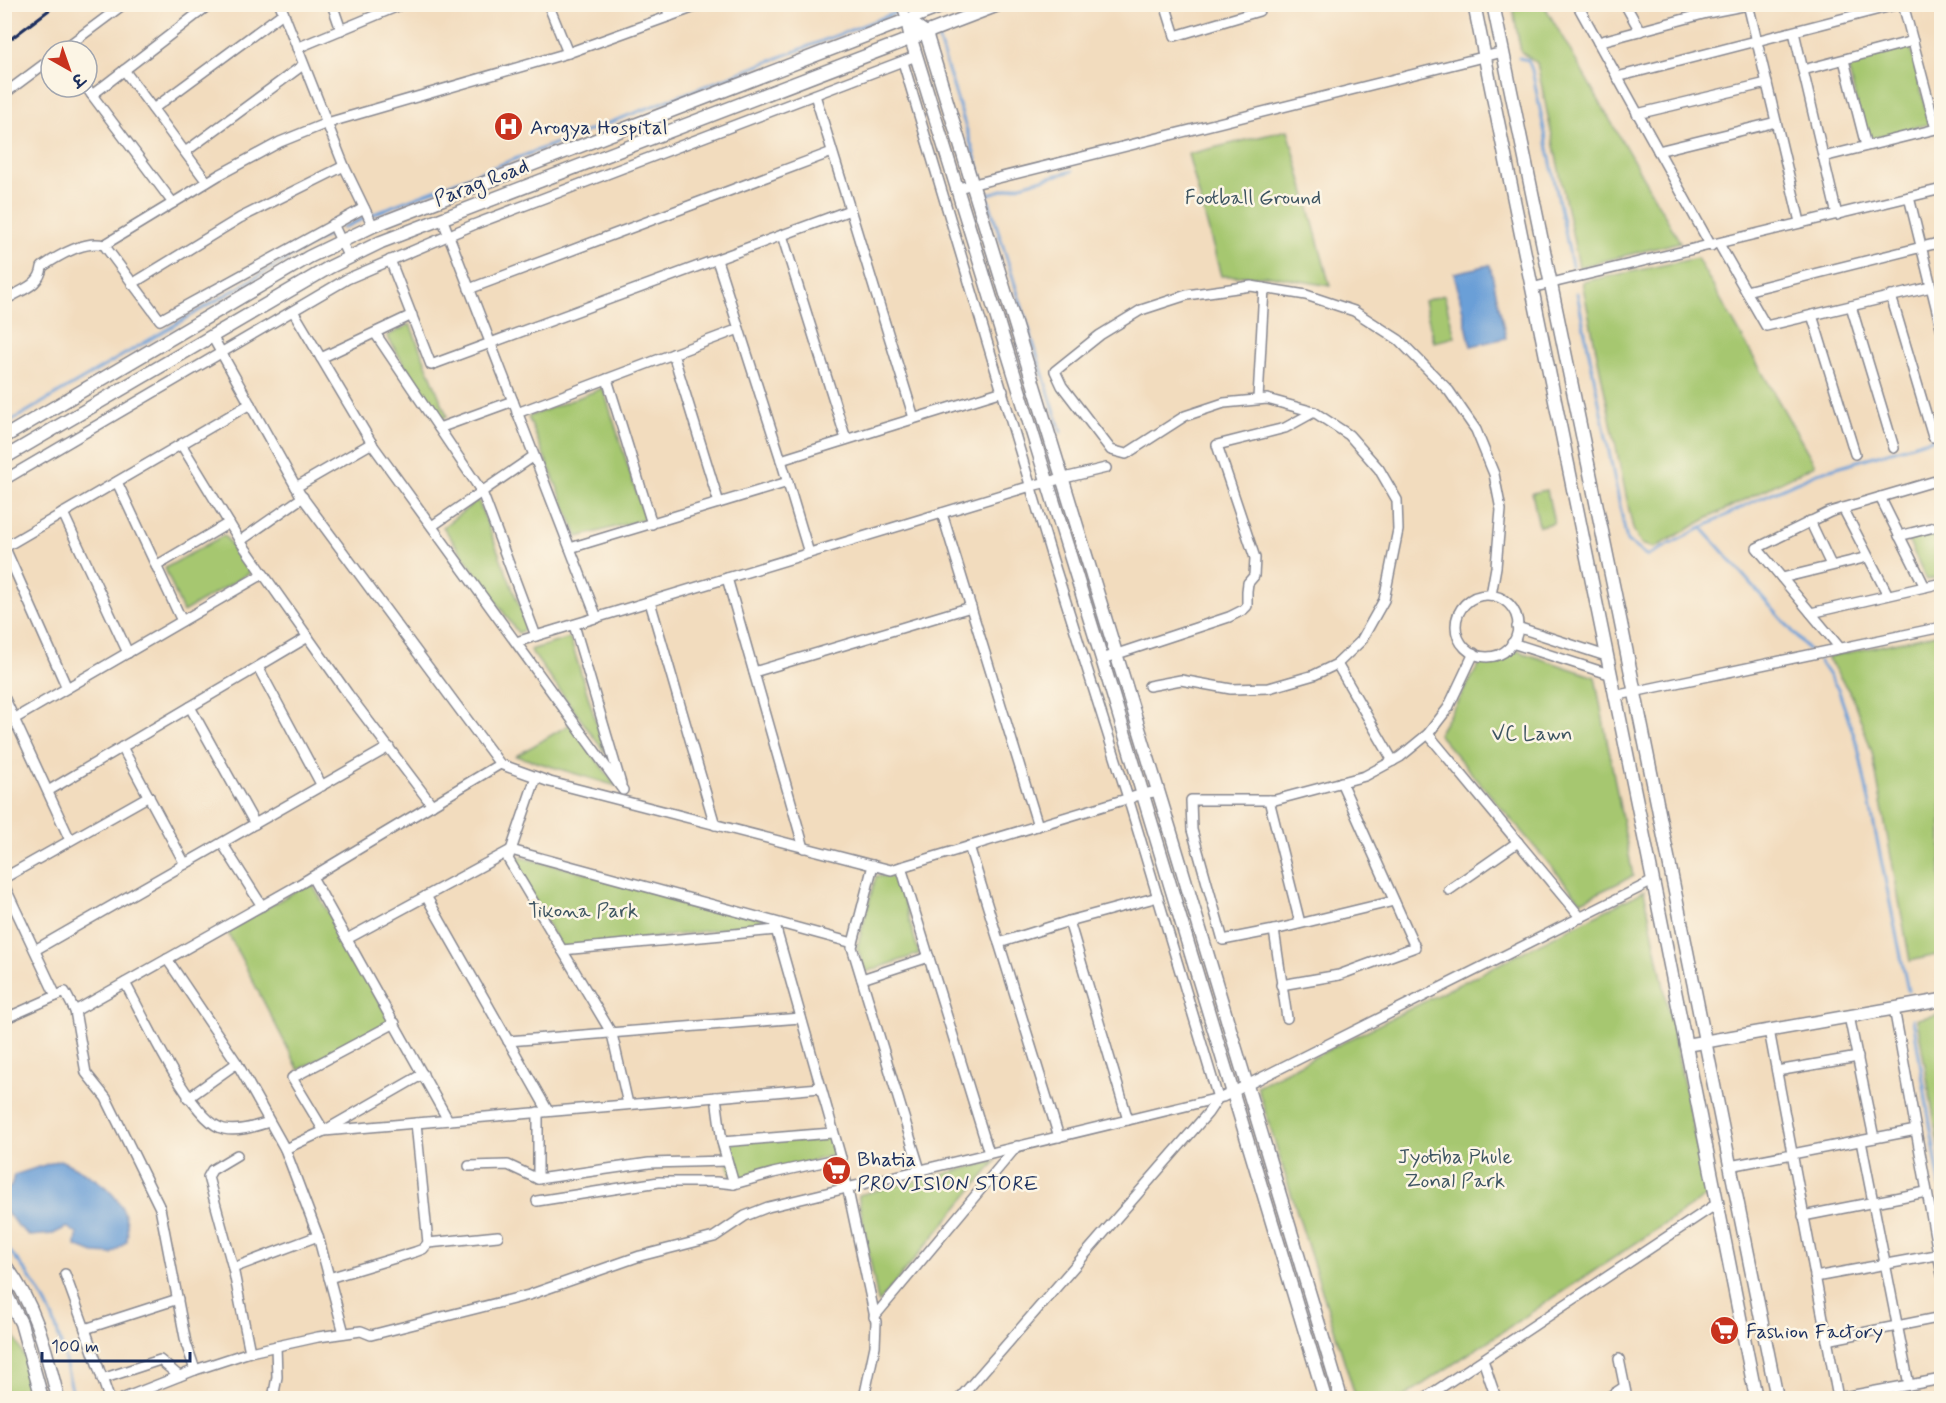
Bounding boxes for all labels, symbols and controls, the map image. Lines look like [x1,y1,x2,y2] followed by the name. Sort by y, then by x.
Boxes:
[39,39,99,99] north arrow
[66,67,90,92] text: उ
[493,111,525,143] hospital icon: Arogya Hospital
[530,114,668,142] place label: Arogya Hospital
[430,152,533,215] street label: Parag Road
[1185,184,1321,212] park label: Football Ground
[1491,720,1573,748] park label: VC Lawn
[528,897,638,925] park label: Tikona Park
[1398,1143,1512,1195] park label: Jyotiba Phule Zonal Park
[857,1146,1039,1198] place label: Bhatia PROVISION STORE
[820,1155,852,1187] supermarket icon: Bhatia PROVISION STORE
[1709,1315,1741,1347] supermarket icon: Fashion Factory
[1746,1318,1883,1346] place label: Fashion Factory
[42,1325,190,1363] scale bar
[51,1335,99,1359] text: 100 m

